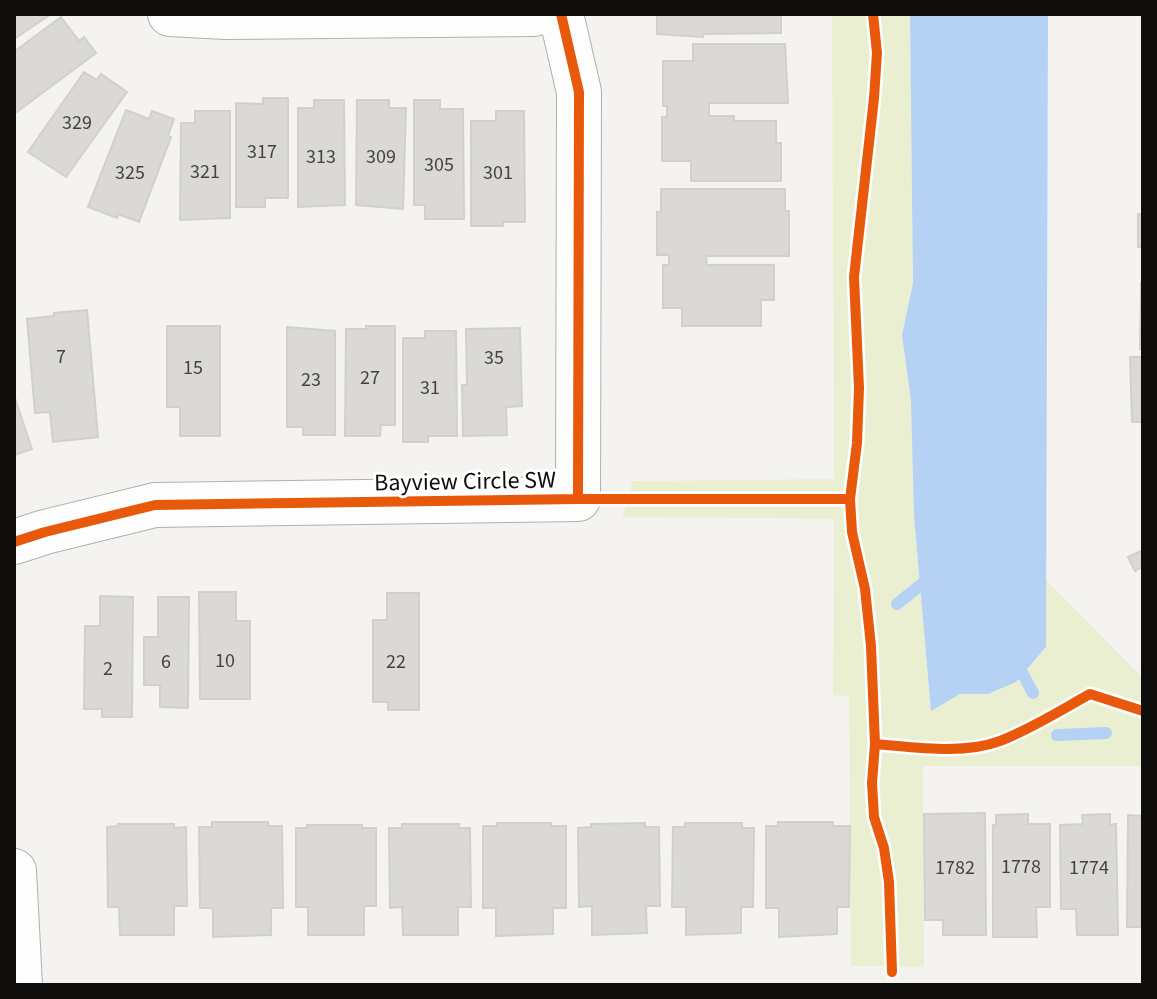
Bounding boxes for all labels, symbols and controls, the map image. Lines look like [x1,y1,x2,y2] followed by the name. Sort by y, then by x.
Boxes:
[62,109,92,137] house number: 329
[247,138,277,166] house number: 317
[306,143,336,171] house number: 313
[366,143,396,171] house number: 309
[424,151,454,179] house number: 305
[190,158,220,186] house number: 321
[115,159,145,187] house number: 325
[483,159,513,187] house number: 301
[56,343,66,371] house number: 7
[484,344,504,372] house number: 35
[183,354,203,382] house number: 15
[360,364,380,392] house number: 27
[301,366,321,394] house number: 23
[420,374,440,402] house number: 31
[374,462,556,501] street label: Bayview Circle SW
[215,647,235,675] house number: 10
[161,648,171,676] house number: 6
[386,648,406,676] house number: 22
[103,655,113,683] house number: 2
[1001,853,1041,881] house number: 1778
[935,854,975,882] house number: 1782
[1069,854,1109,882] house number: 1774

